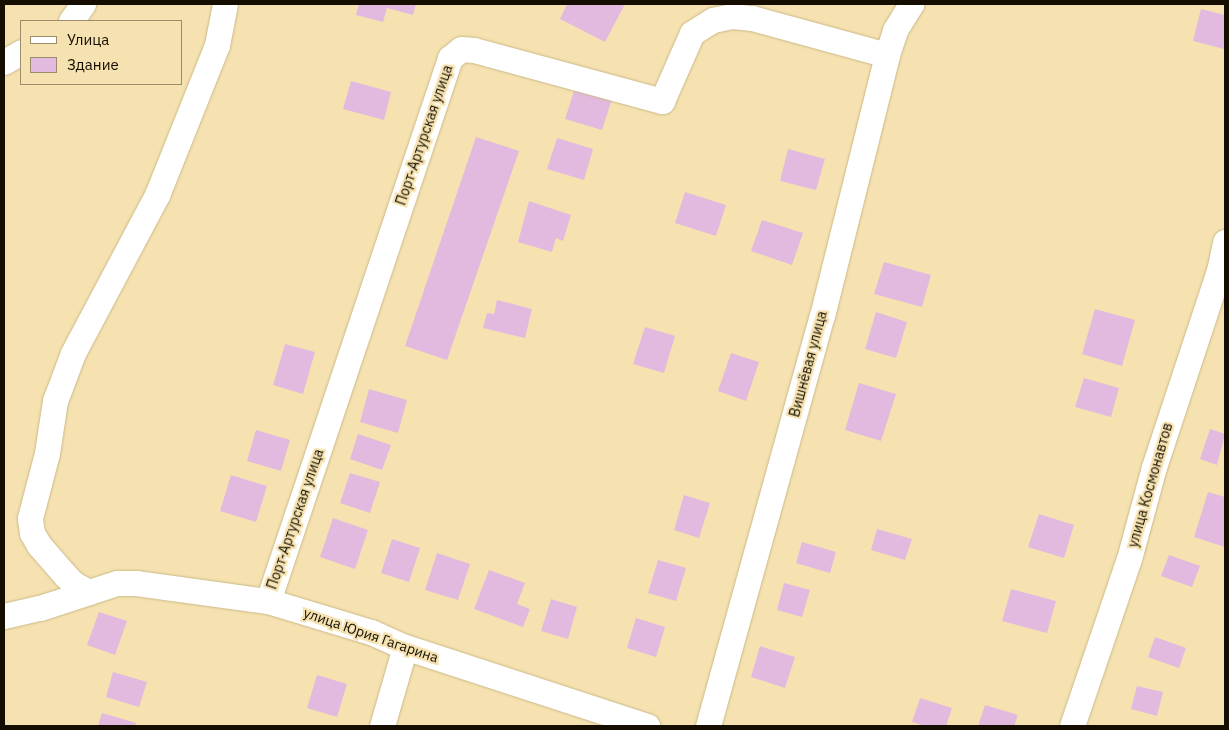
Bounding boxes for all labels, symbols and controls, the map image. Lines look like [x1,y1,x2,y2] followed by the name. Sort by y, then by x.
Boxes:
[20,20,182,85] legend
[67,30,109,49] text: Улица
[67,55,119,74] text: Здание
[392,63,456,207] street label: Порт-Артурская улица
[786,309,830,419] street label: Вишнёвая улица
[1124,421,1176,549] street label: улица Космонавтов
[263,447,327,591] street label: Порт-Артурская улица
[301,604,441,666] street label: улица Юрия Гагарина

